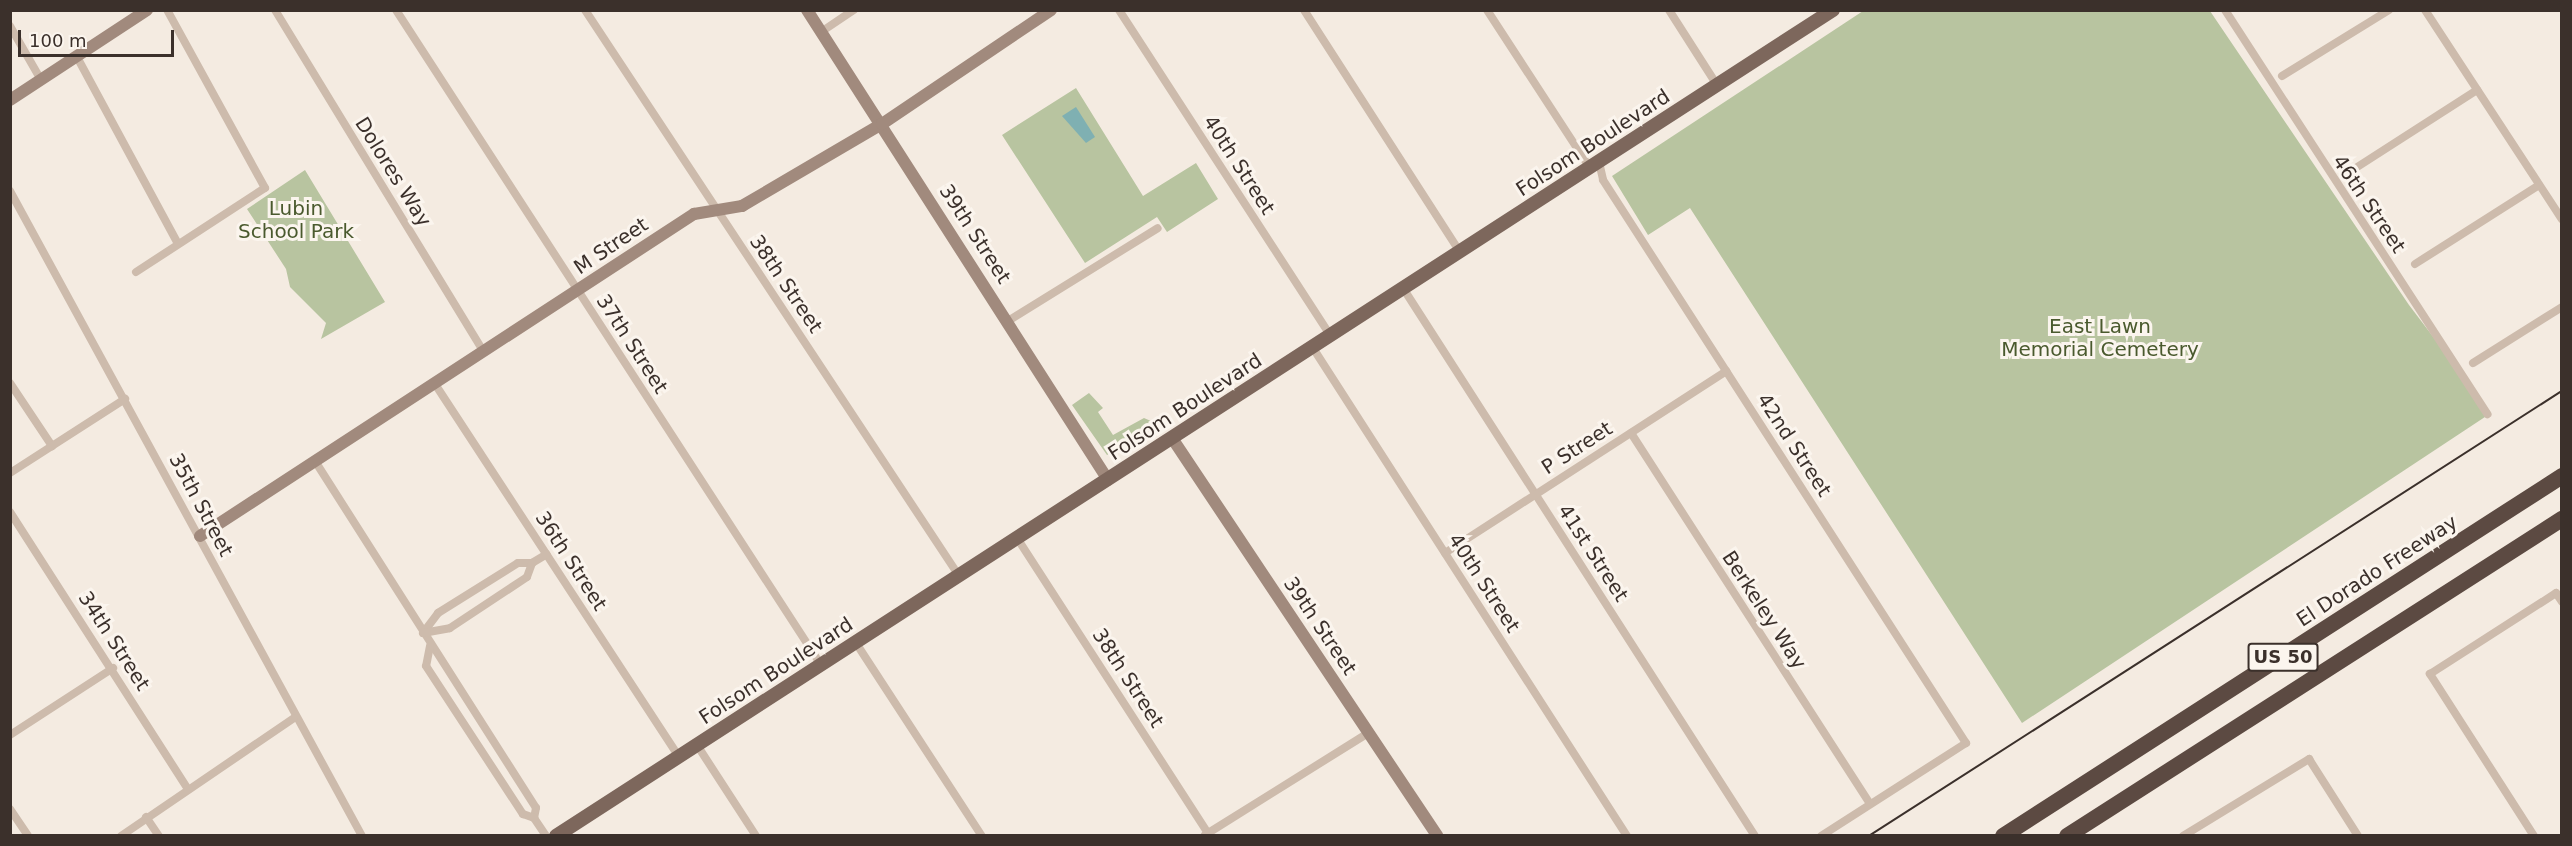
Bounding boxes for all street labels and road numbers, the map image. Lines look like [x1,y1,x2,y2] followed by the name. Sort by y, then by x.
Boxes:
[1512,84,1674,202] street label: Folsom Boulevard
[1198,111,1280,219] street label: 40th Street
[350,113,436,231] street label: Dolores Way
[2327,150,2411,258] street label: 46th Street
[934,180,1016,288] street label: 39th Street
[569,212,653,280] street label: M Street
[744,230,828,338] street label: 38th Street
[591,290,673,398] street label: 37th Street
[1104,348,1266,466] street label: Folsom Boulevard
[1752,389,1836,501] street label: 42nd Street
[1537,416,1617,480] street label: P Street
[164,449,238,561] street label: 35th Street
[1553,500,1633,606] street label: 41st Street
[530,507,612,615] street label: 36th Street
[2292,510,2462,632] street label: El Dorado Freeway
[1443,529,1525,637] street label: 40th Street
[1717,546,1811,674] street label: Berkeley Way
[1278,572,1362,680] street label: 39th Street
[73,587,155,695] street label: 34th Street
[695,612,857,730] street label: Folsom Boulevard
[1087,624,1169,732] street label: 38th Street
[2247,642,2319,672] road number: US 50

